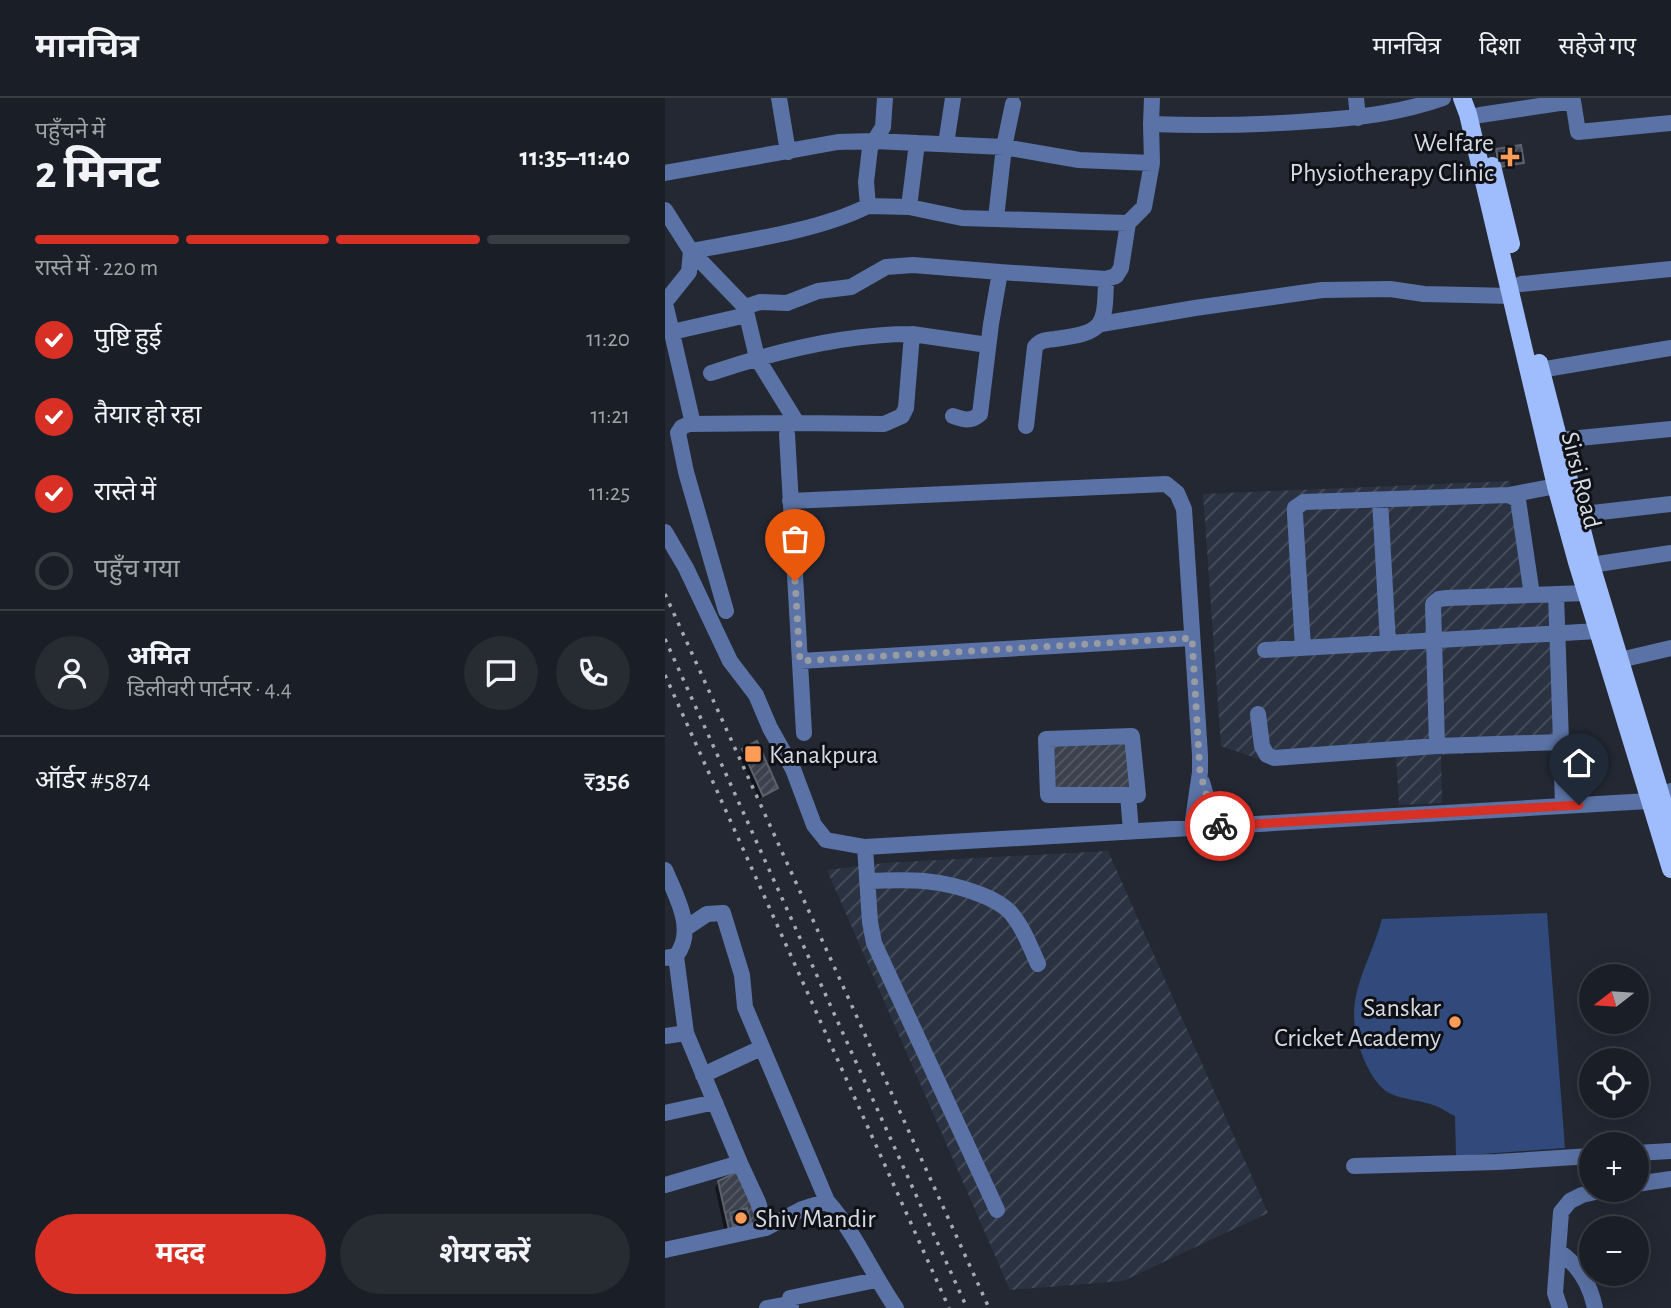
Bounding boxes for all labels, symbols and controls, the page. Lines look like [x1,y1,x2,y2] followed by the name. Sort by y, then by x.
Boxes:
[35,31,139,64] text: मानचित्र
[1372,35,1441,59] text: मानचित्र
[1479,35,1520,59] text: दिशा
[1558,35,1636,59] text: सहेजे गए
[35,120,105,143] text: पहुँचने में
[1290,130,1494,186] place label: Welfare Physiotherapy Clinic
[520,144,630,170] text: 11:35–11:40
[1500,147,1520,167] marker: Welfare Physiotherapy Clinic
[35,150,160,196] text: 2 मिनट
[35,257,158,280] text: रास्ते में · 220 m
[35,321,73,359] icon: check
[94,325,162,351] text: पुष्टि हुई
[586,328,630,351] text: 11:20
[35,398,73,436] icon: check
[94,402,202,428] text: तैयार हो रहा
[591,405,630,428] text: 11:21
[1556,429,1606,531] street label: Sirsi Road
[35,475,73,513] icon: check
[94,479,156,505] text: रास्ते में
[589,482,630,505] text: 11:25
[765,509,825,581] pin
[776,520,814,558] icon: bag
[94,556,180,582] text: पहुँच गया
[35,636,109,710] button: person
[464,636,538,710] button: chat
[556,636,630,710] button: phone
[127,643,190,669] text: अमित
[127,678,292,701] text: डिलीवरी पार्टनर · 4.4
[1549,733,1609,805] pin
[769,742,878,768] place label: Kanakpura
[743,744,763,764] marker: Kanakpura
[1560,744,1598,782] icon: home
[35,767,150,793] text: ऑर्डर #5874
[584,768,630,794] text: ₹356
[1185,791,1255,861] courier
[1201,807,1239,845] icon: bike
[1579,964,1649,1034] north arrow
[1579,964,1649,1286] map controls
[1274,995,1442,1051] place label: Sanskar Cricket Academy
[1447,1014,1463,1030] marker: Sanskar Cricket Academy
[1579,1048,1649,1118] button: locate
[1579,1132,1649,1202] button: +
[755,1206,876,1232] place label: Shiv Mandir
[733,1210,749,1226] marker: Shiv Mandir
[35,1214,326,1294] button: मदद
[340,1214,630,1294] button: शेयर करें
[1579,1216,1649,1286] button: −

